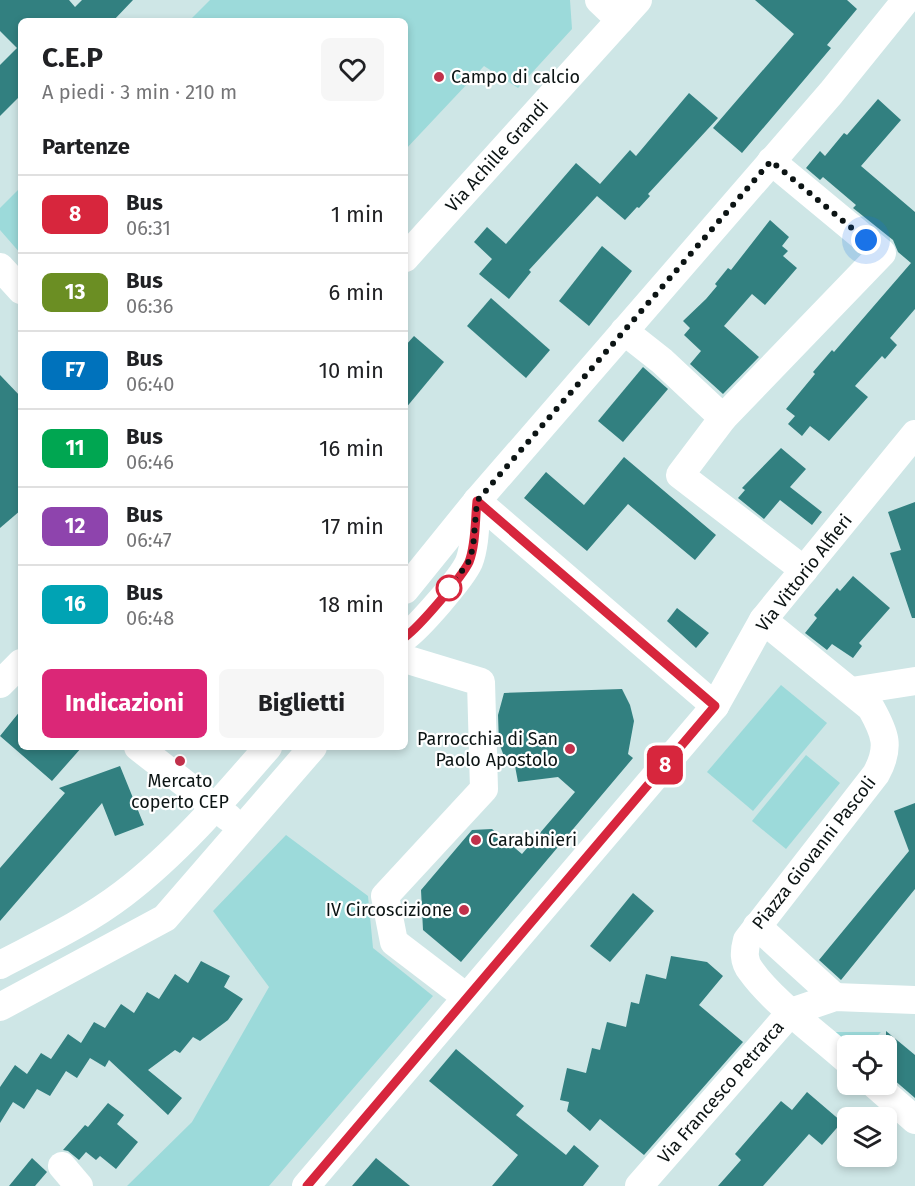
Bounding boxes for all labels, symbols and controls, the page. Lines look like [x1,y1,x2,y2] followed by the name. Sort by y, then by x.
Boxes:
[321,38,384,101] button: heart
[42,41,103,74] text: C.E.P
[451,66,580,88] place label: Campo di calcio
[432,70,446,84] marker: Campo di calcio
[42,80,237,104] text: A piedi · 3 min · 210 m
[441,95,553,217] street label: Via Achille Grandi
[42,133,130,160] text: Partenze
[126,189,163,216] text: Bus
[69,201,81,227] text: 8
[331,201,384,228] text: 1 min
[126,216,171,240] text: 06:31
[851,225,881,255] your location
[126,267,163,294] text: Bus
[65,279,85,305] text: 13
[328,279,384,306] text: 6 min
[126,294,173,318] text: 06:36
[126,345,163,372] text: Bus
[65,357,85,383] text: F7
[318,357,384,384] text: 10 min
[126,372,174,396] text: 06:40
[126,423,163,450] text: Bus
[65,435,85,461] text: 11
[319,435,384,462] text: 16 min
[126,450,174,474] text: 06:46
[126,501,163,528] text: Bus
[751,510,857,636] street label: Via Vittorio Alfieri
[65,513,85,539] text: 12
[321,513,384,540] text: 17 min
[126,528,172,552] text: 06:47
[436,575,462,601] unlabelled marker
[126,579,163,606] text: Bus
[64,591,86,617] text: 16
[319,591,384,618] text: 18 min
[126,606,174,630] text: 06:48
[42,669,207,738] button: Indicazioni
[219,669,384,738] button: Biglietti
[417,728,558,771] place label: Parrocchia di San Paolo Apostolo
[563,742,577,756] marker: Parrocchia di San Paolo Apostolo
[646,746,684,784] line badge: 8
[659,752,671,778] text: 8
[173,754,187,768] marker: Mercato coperto CEP
[131,770,229,813] place label: Mercato coperto CEP
[747,772,881,934] street label: Piazza Giovanni Pascoli
[488,829,577,851] place label: Carabinieri
[469,833,483,847] marker: Carabinieri
[326,899,452,921] place label: IV Circoscizione
[457,903,471,917] marker: IV Circoscizione
[653,1016,789,1168] street label: Via Francesco Petrarca
[837,1035,897,1167] map controls
[837,1035,897,1095] button: locate
[837,1107,897,1167] button: layers

